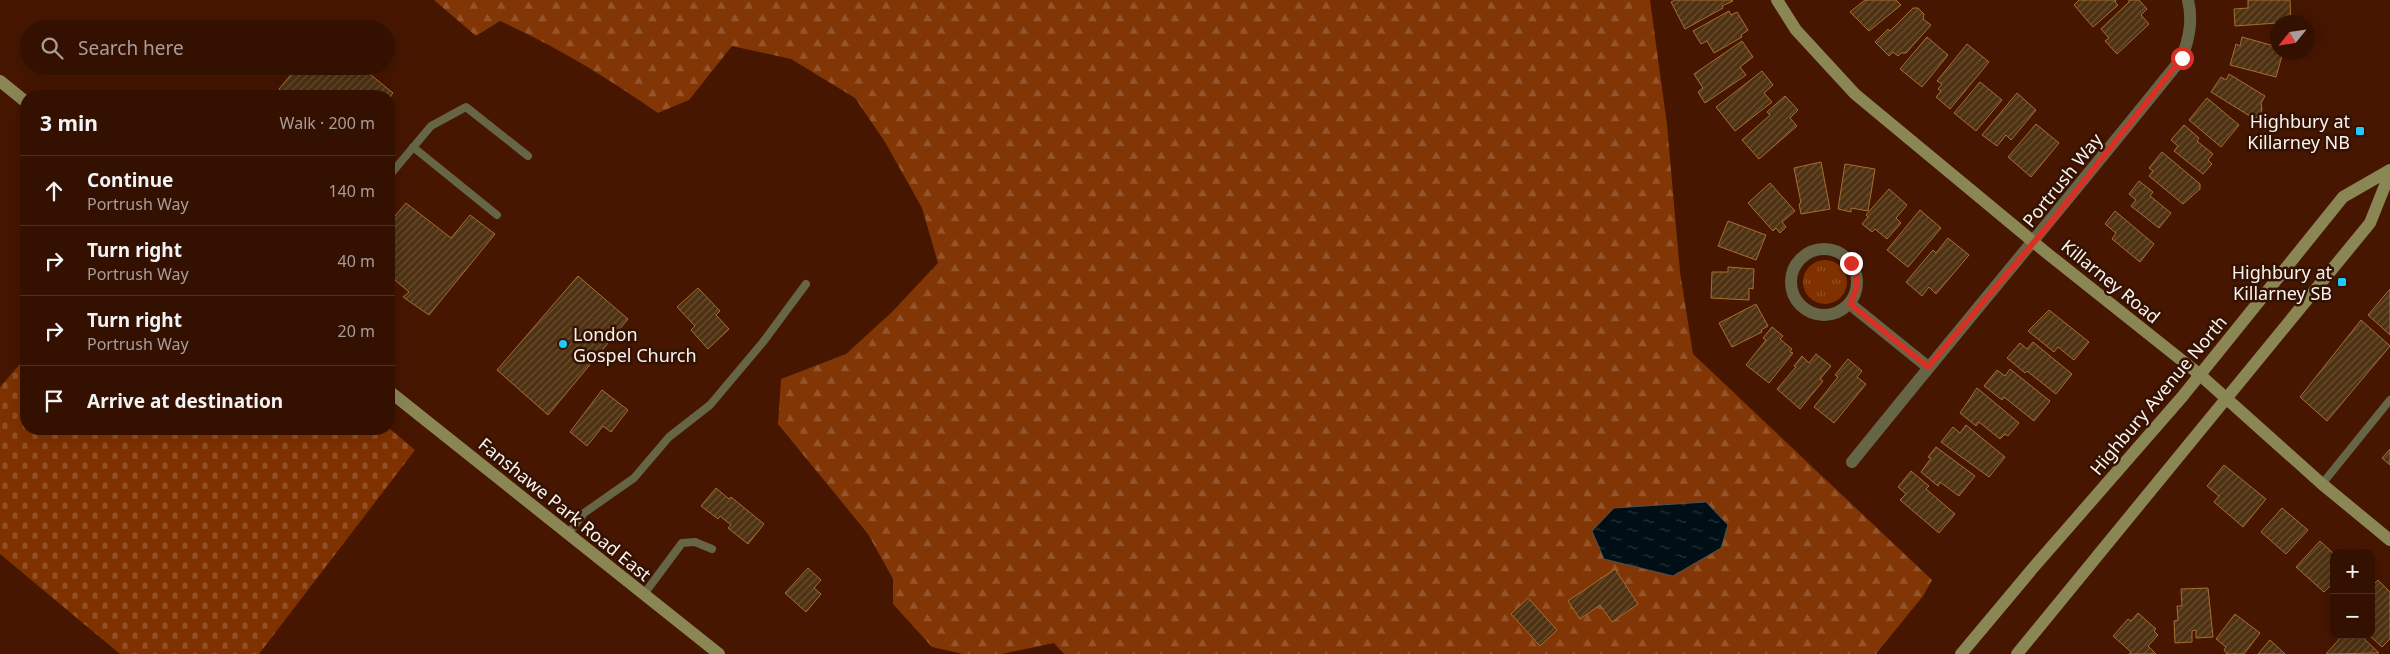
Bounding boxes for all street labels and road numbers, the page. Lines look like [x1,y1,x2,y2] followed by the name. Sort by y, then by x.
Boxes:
[2017,127,2108,232] street label: Portrush Way
[2057,234,2165,328] street label: Killarney Road
[2084,310,2232,480] street label: Highbury Avenue North
[474,432,657,586] street label: Fanshawe Park Road East

